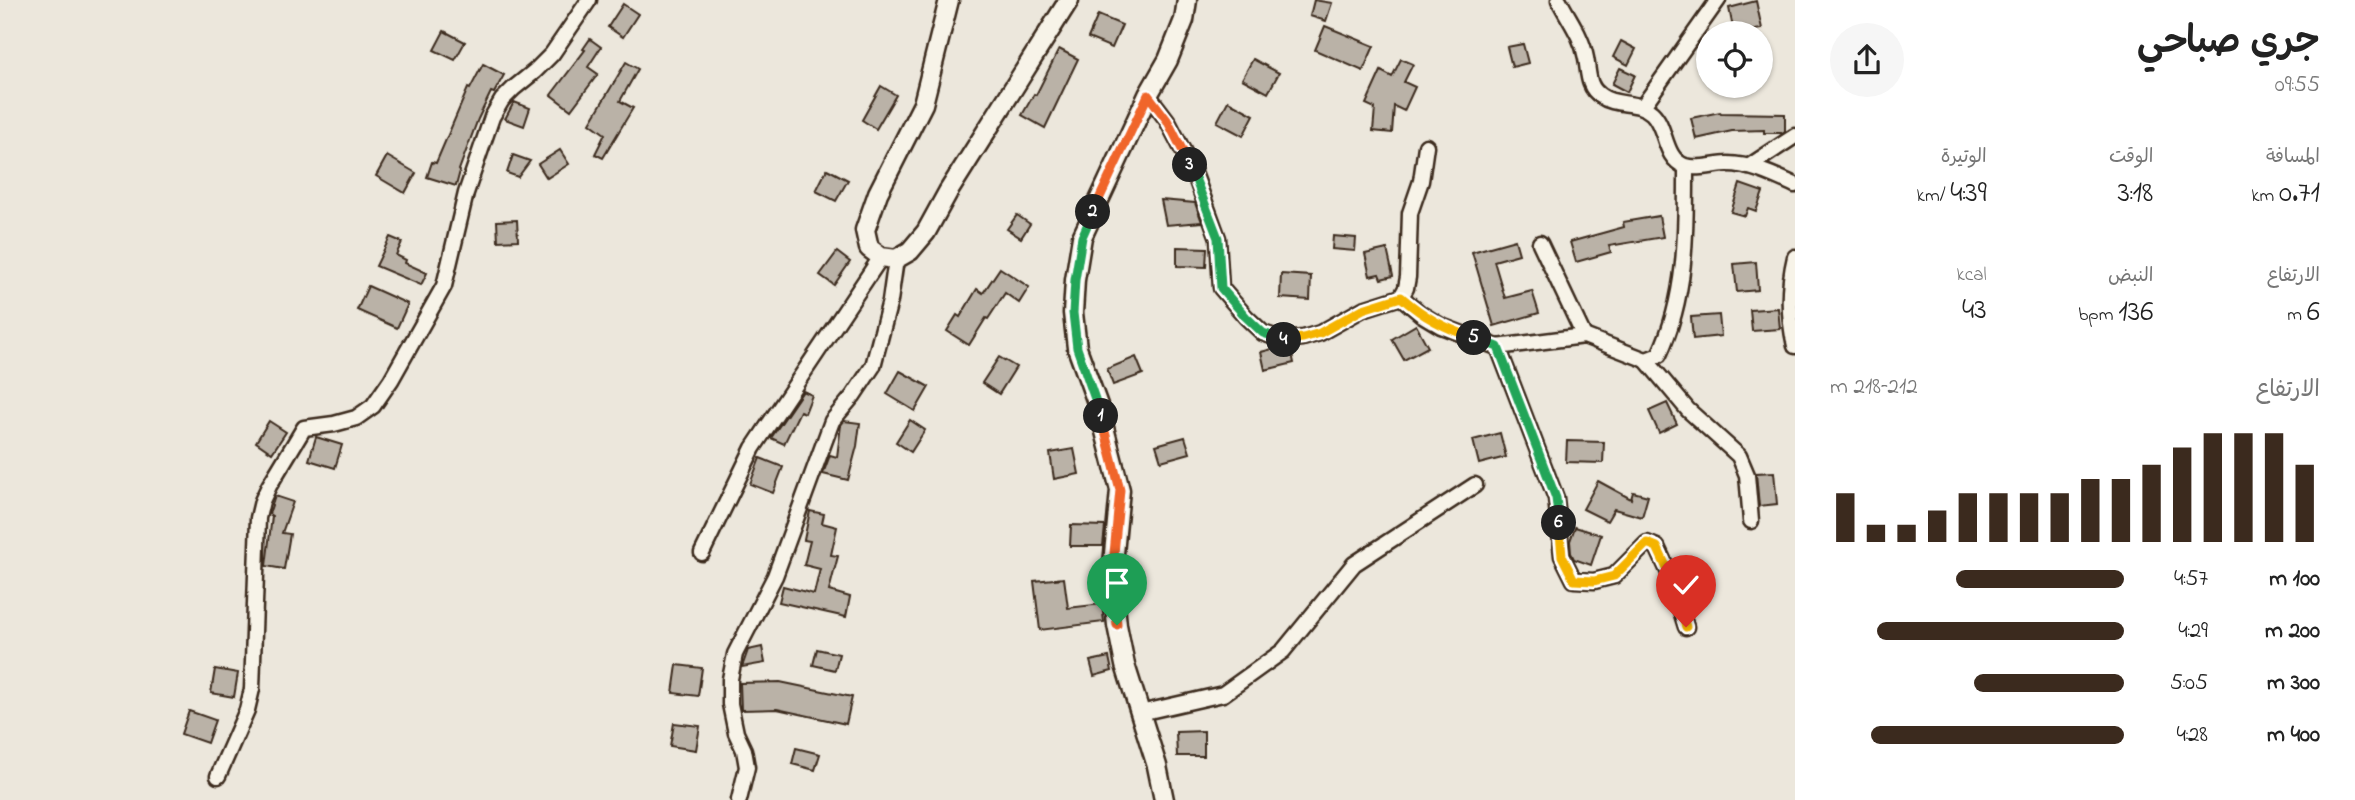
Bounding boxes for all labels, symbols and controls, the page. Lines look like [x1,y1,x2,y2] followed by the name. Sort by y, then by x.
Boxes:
[2137,15,2320,71] text: جري صباحي
[1696,21,1773,98] map controls
[1696,21,1773,98] button: locate
[1830,23,1904,97] button: share
[2275,69,2320,102] text: 09:55
[1941,144,1987,171] text: الوتيرة
[2109,144,2153,171] text: الوقت
[2266,144,2320,171] text: المسافة
[1172,148,1208,182] pin: 3
[1186,151,1193,178] text: 3
[1950,172,1987,216] text: 4:39
[2118,172,2153,216] text: 3:18
[2279,172,2320,216] text: 0.71
[1917,183,1950,210] text: /km
[2251,183,2279,210] text: km
[1076,194,1110,230] pin: 2
[1088,198,1097,225] text: 2
[1956,262,1987,289] text: kcal
[2108,263,2153,290] text: النبض
[2267,263,2320,290] text: الارتفاع
[1962,289,1987,333] text: 43
[2118,291,2153,335] text: 136
[2307,291,2320,335] text: 6
[2078,302,2118,329] text: bpm
[2287,302,2307,329] text: m
[1456,320,1492,356] pin: 5
[1266,322,1302,358] pin: 4
[1468,324,1479,351] text: 5
[1280,326,1287,353] text: 4
[1830,371,1918,404] text: 212–218 m
[2256,374,2320,407] text: الارتفاع
[1084,398,1118,434] pin: 1
[1097,402,1104,429] text: 1
[1542,505,1576,540] pin: 6
[1554,509,1563,536] text: 6
[1087,553,1147,625] pin
[1656,555,1716,627] pin
[2174,563,2208,596] text: 4:57
[2269,563,2320,596] text: 100 m
[1098,564,1136,602] icon: arrive
[1667,566,1705,604] icon: check
[2178,615,2208,648] text: 4:29
[2265,615,2320,648] text: 200 m
[2170,667,2208,700] text: 5:05
[2267,667,2320,700] text: 300 m
[2177,719,2208,752] text: 4:28
[2267,719,2320,752] text: 400 m

